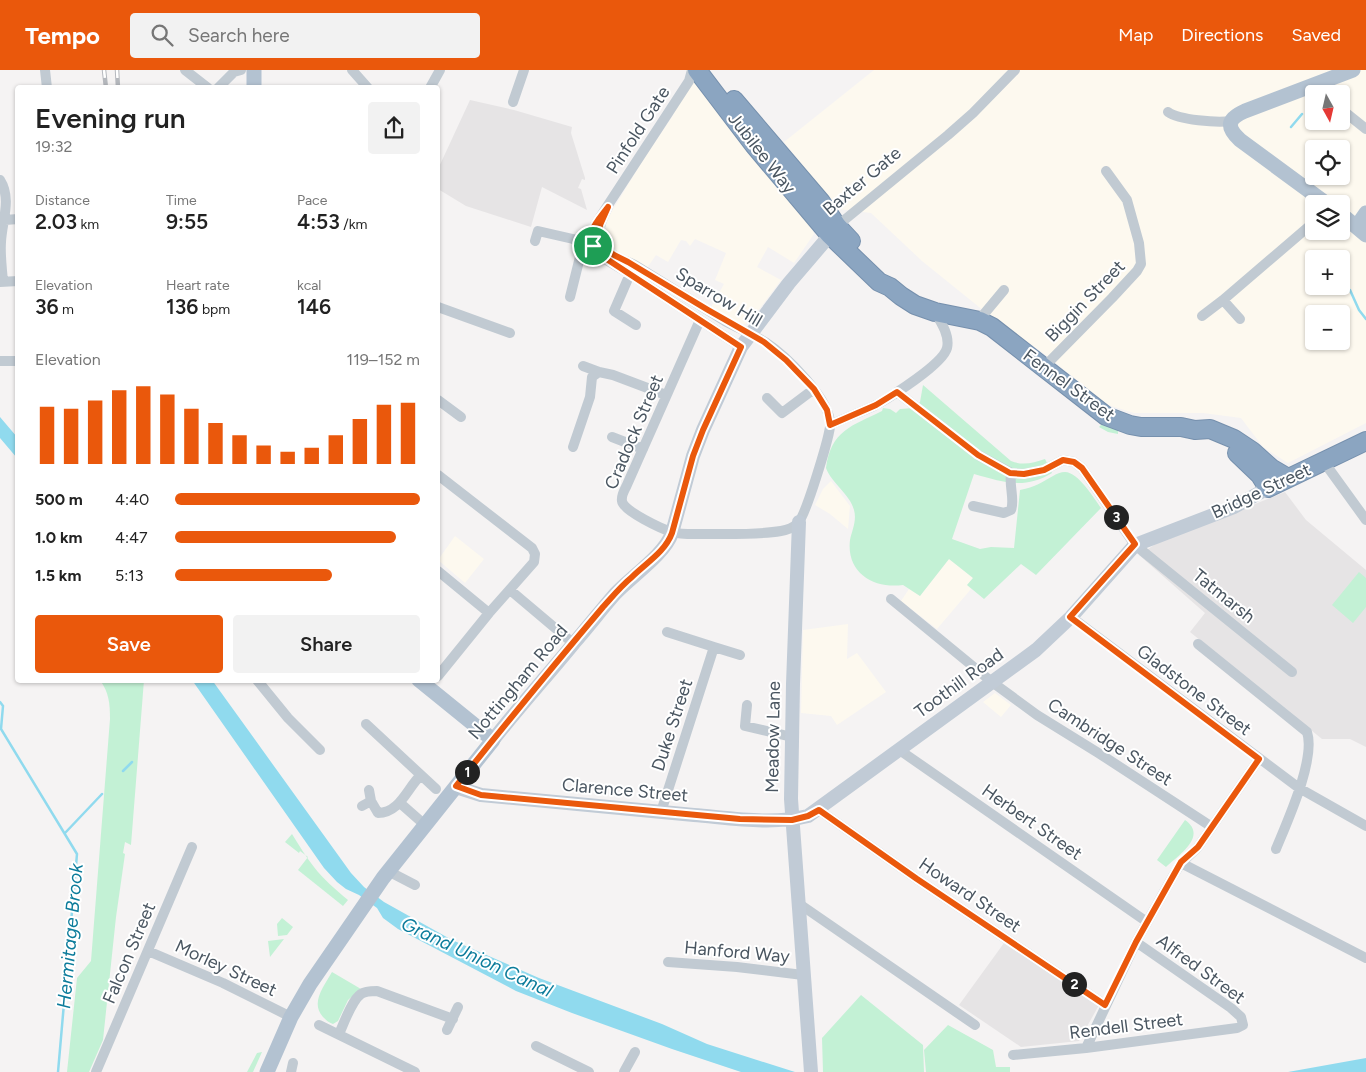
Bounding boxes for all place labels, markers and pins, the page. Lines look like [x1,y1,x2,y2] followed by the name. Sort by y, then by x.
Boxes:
[572,225,614,267] pin
[1104,504,1128,530] pin: 3
[454,760,480,784] pin: 1
[1062,972,1086,996] pin: 2

